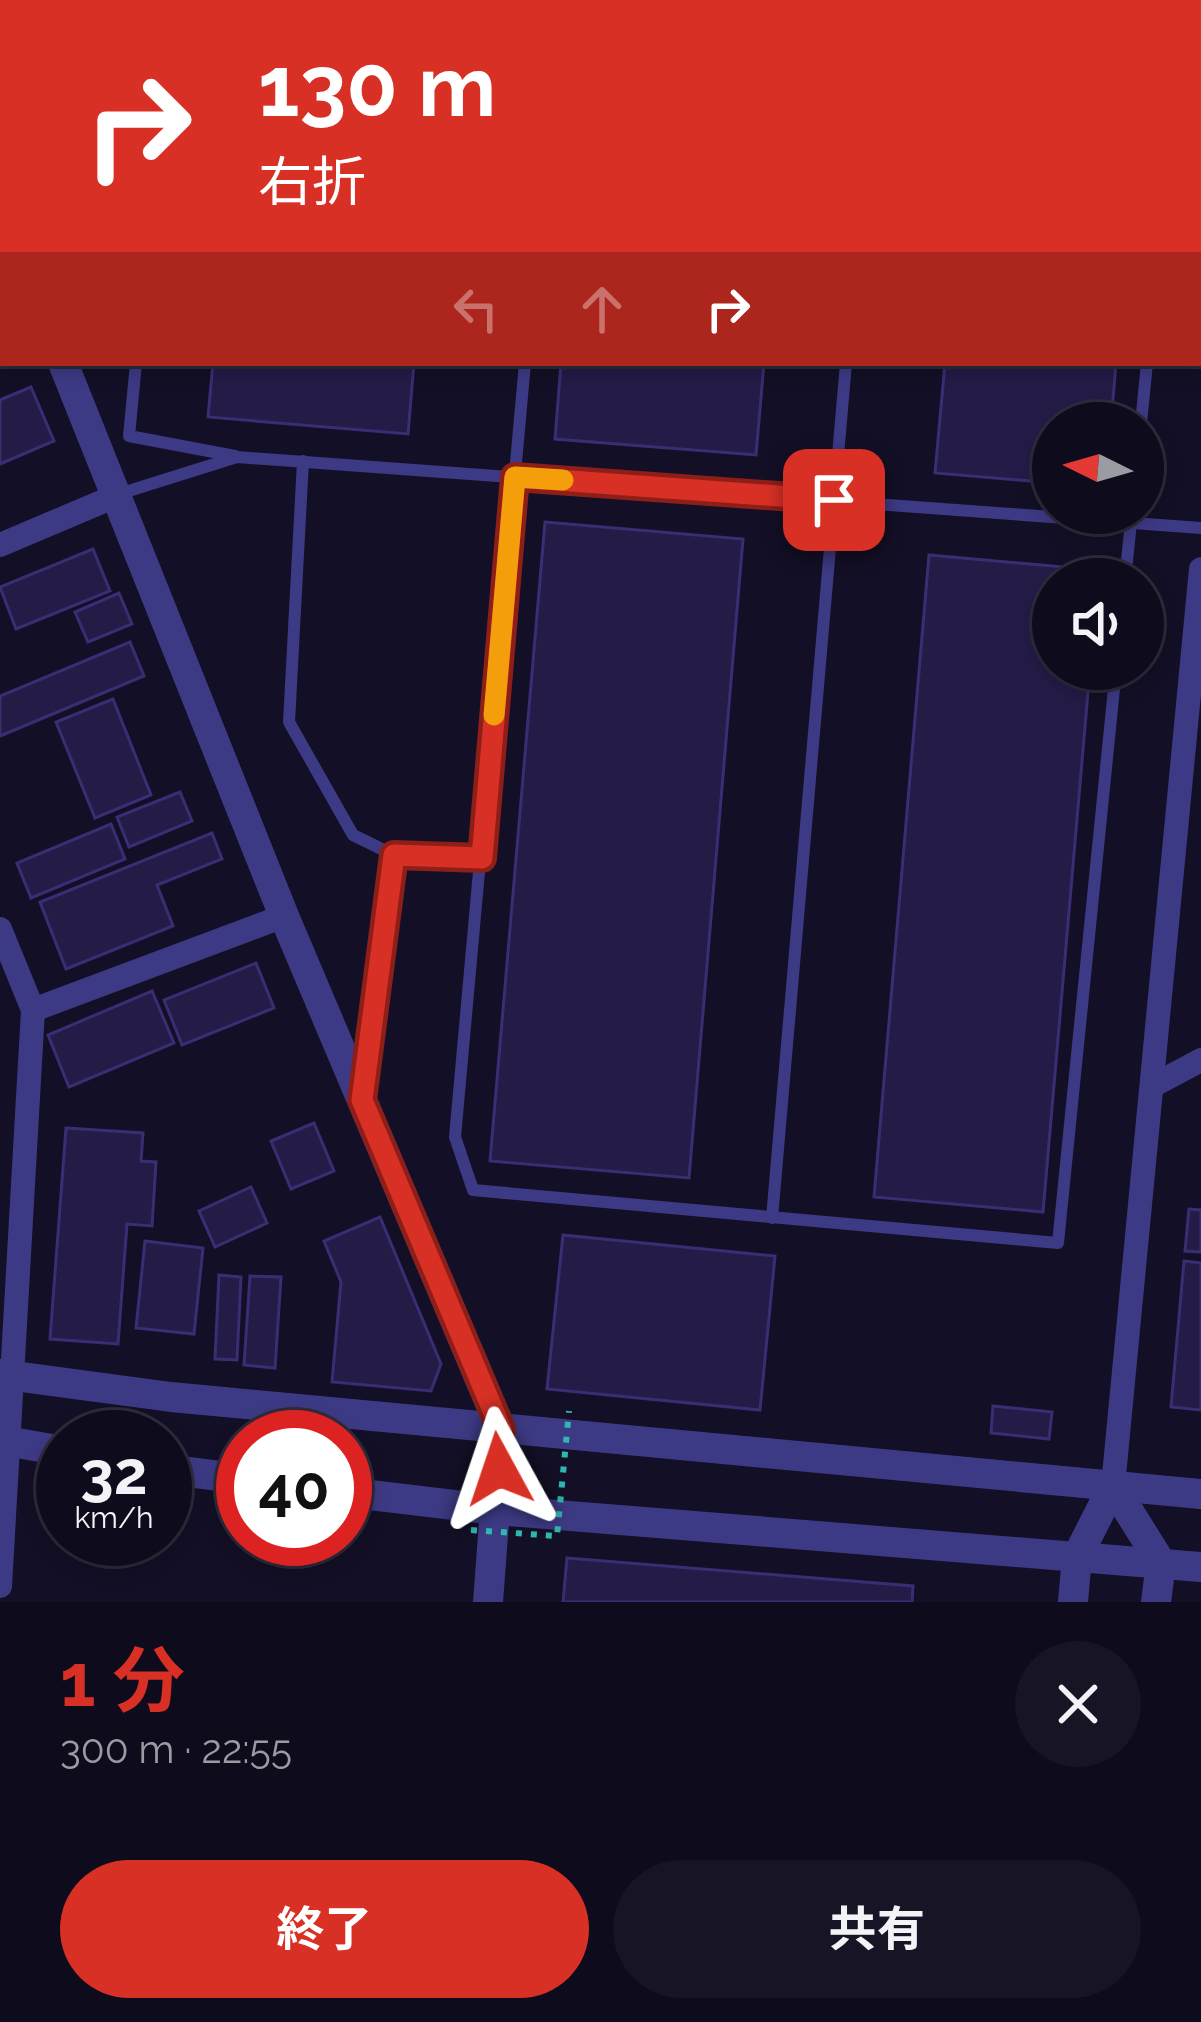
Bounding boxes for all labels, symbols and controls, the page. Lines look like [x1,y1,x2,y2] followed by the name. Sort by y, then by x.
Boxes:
[258,37,496,136] text: 130 m
[60,48,216,204] icon: right
[258,150,366,214] text: 右折
[443,276,509,342] icon: left
[569,276,635,342] icon: ahead
[695,276,761,342] icon: right
[1032,402,1164,534] north arrow
[1032,402,1164,690] map controls
[783,449,885,551] pin
[801,467,867,533] icon: arrive
[1032,558,1164,690] button: sound
[436,1406,562,1532] position arrow
[216,1410,372,1566] speed limit sign: 40
[80,1438,148,1508] text: 32
[74,1500,154,1535] text: km/h
[60,1638,185,1723] text: 1 分
[1015,1641,1141,1767] button: close
[60,1726,292,1772] text: 300 m · 22:55
[60,1860,589,1998] button: 終了
[613,1860,1141,1998] button: 共有

